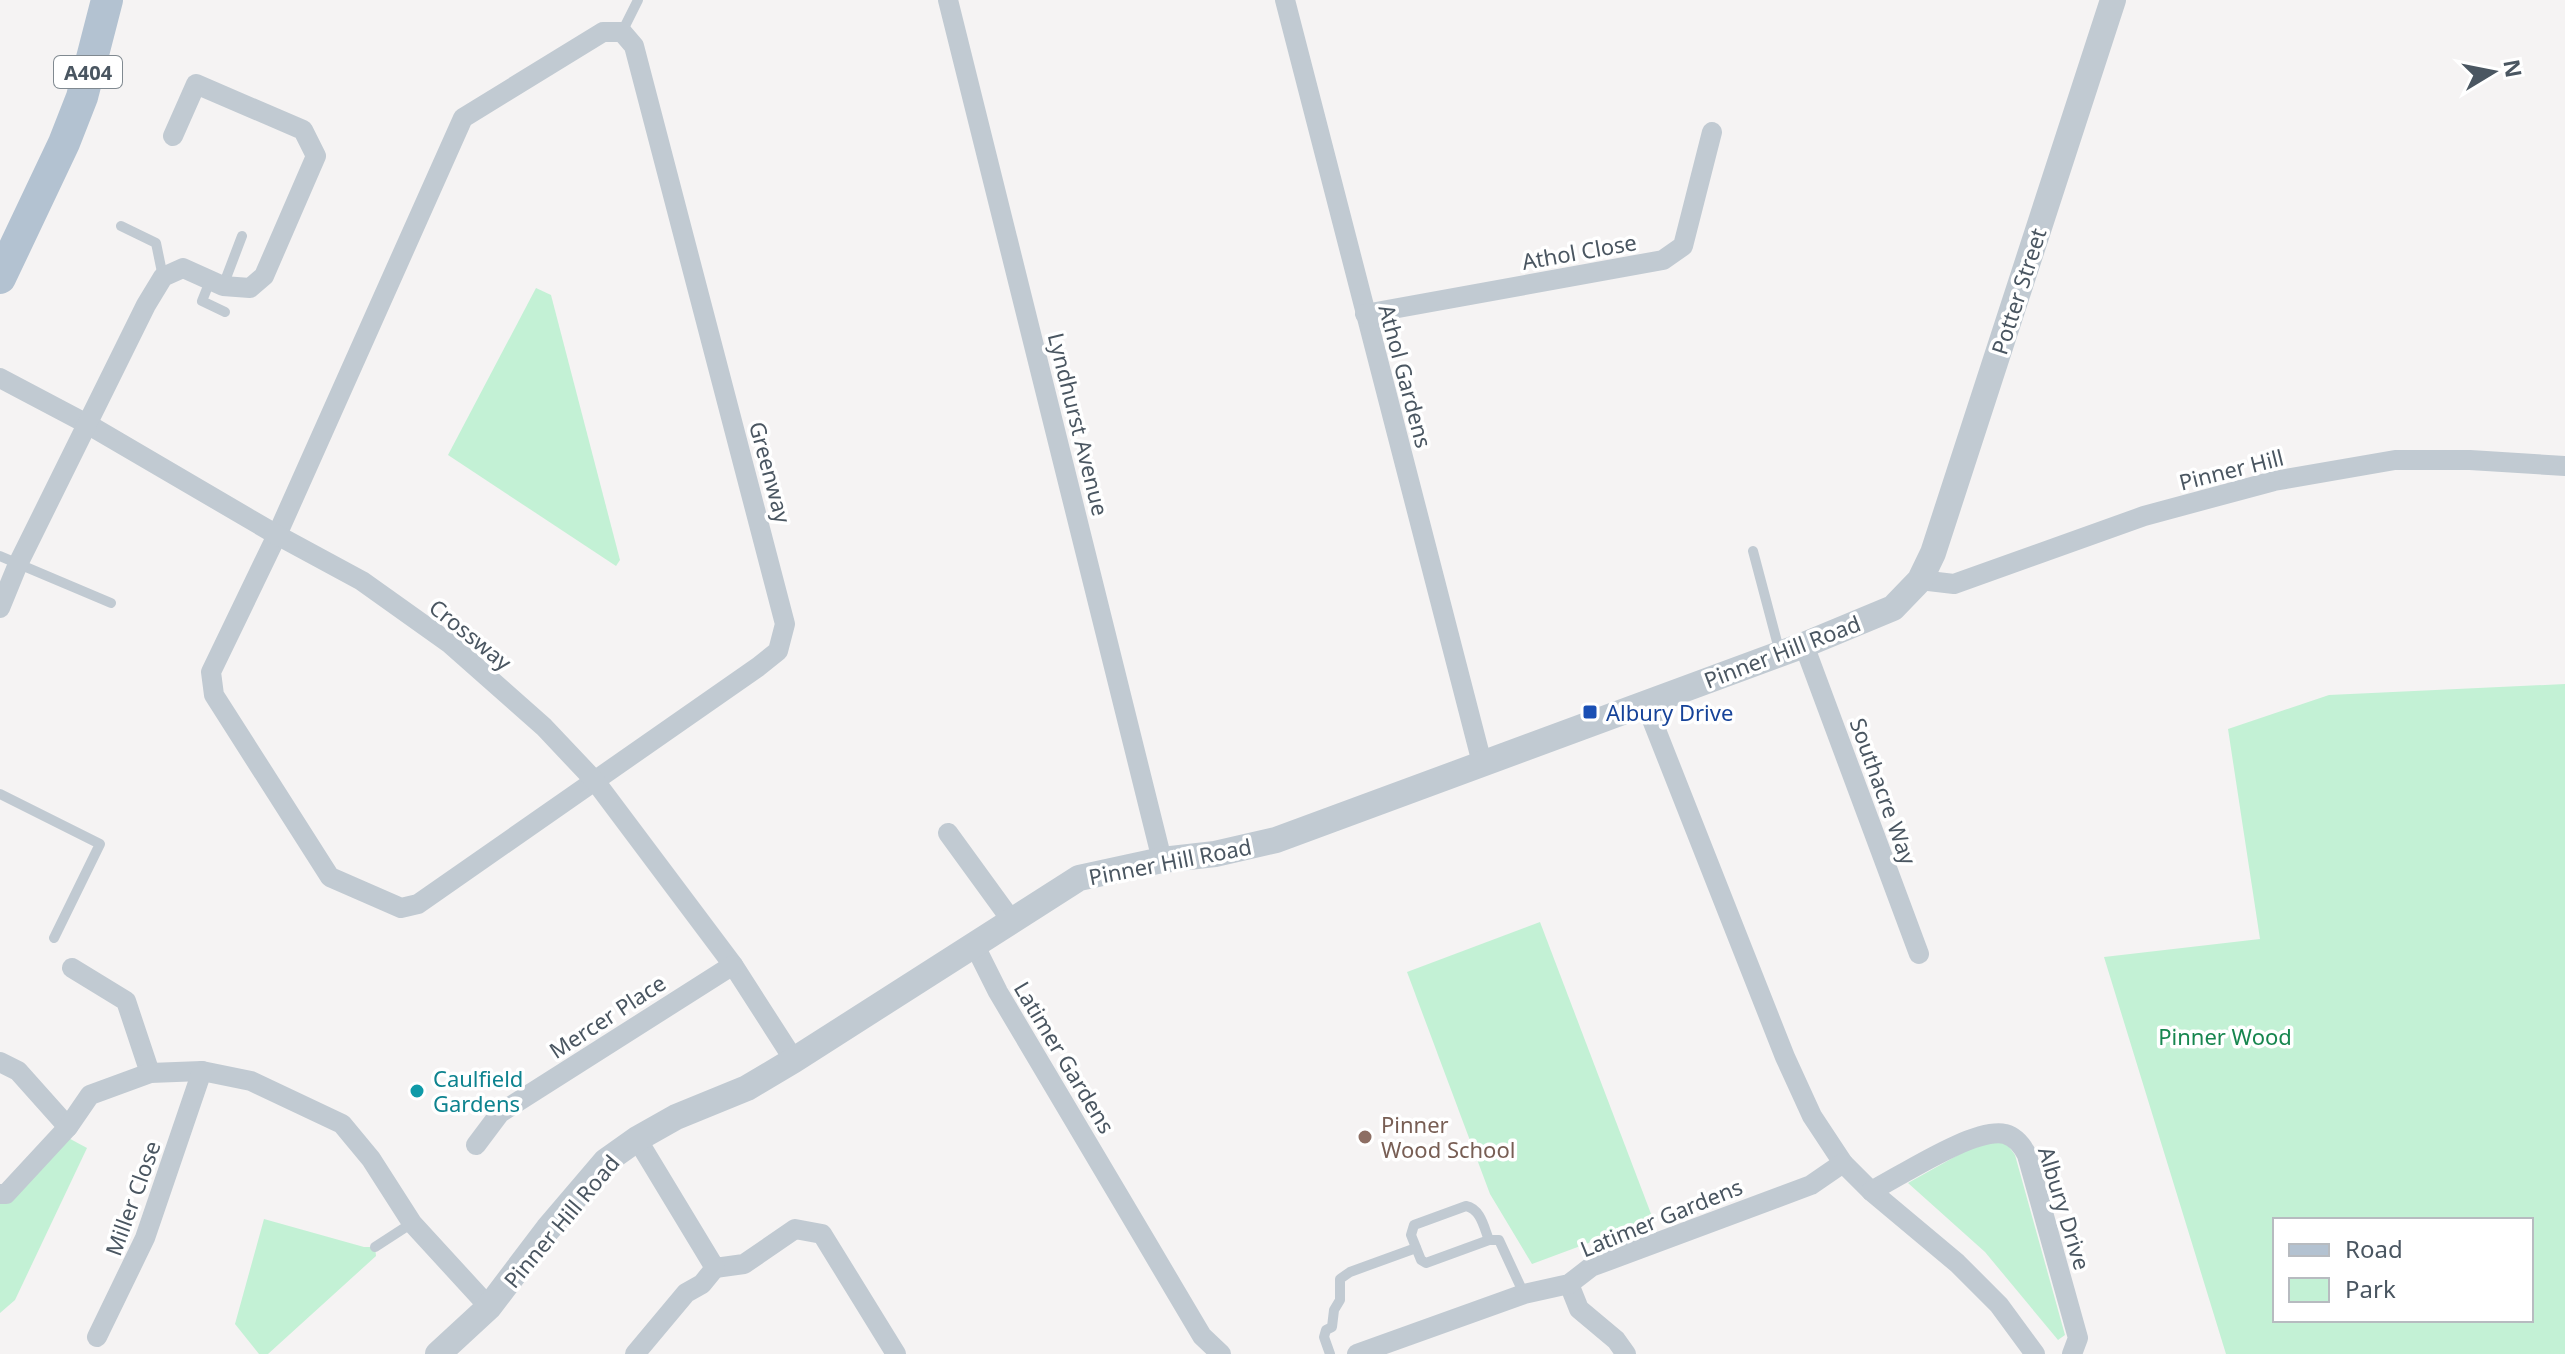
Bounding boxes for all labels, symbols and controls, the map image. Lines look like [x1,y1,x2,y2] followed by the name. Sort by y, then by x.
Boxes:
[2453,32,2533,112] north arrow
[54,56,122,88] road number: A404
[2497,57,2530,80] text: N
[1983,224,2053,358] street label: Potter Street
[1519,226,1639,276] street label: Athol Close
[1372,301,1440,451] street label: Athol Gardens
[1042,329,1116,519] street label: Lyndhurst Avenue
[743,418,799,527] street label: Greenway
[2176,442,2286,496] street label: Pinner Hill
[424,592,519,677] street label: Crossway
[1699,607,1865,695] street label: Pinner Hill Road
[1606,697,1733,727] place label: Albury Drive
[1581,703,1599,721] marker: Albury Drive
[1844,714,1925,869] street label: Southacre Way
[1086,831,1254,891] street label: Pinner Hill Road
[543,967,671,1065] street label: Mercer Place
[1008,975,1122,1139] street label: Latimer Gardens
[2158,1021,2292,1051] park label: Pinner Wood
[433,1063,523,1118] place label: Caulfield Gardens
[408,1082,426,1100] marker: Caulfield Gardens
[1381,1109,1515,1164] place label: Pinner Wood School
[1356,1128,1374,1146] marker: Pinner Wood School
[97,1136,167,1260] street label: Miller Close
[2032,1143,2098,1273] street label: Albury Drive
[496,1148,626,1294] street label: Pinner Hill Road
[1575,1171,1747,1263] street label: Latimer Gardens
[2273,1218,2533,1322] legend
[2345,1232,2403,1265] text: Road
[2345,1272,2396,1305] text: Park

